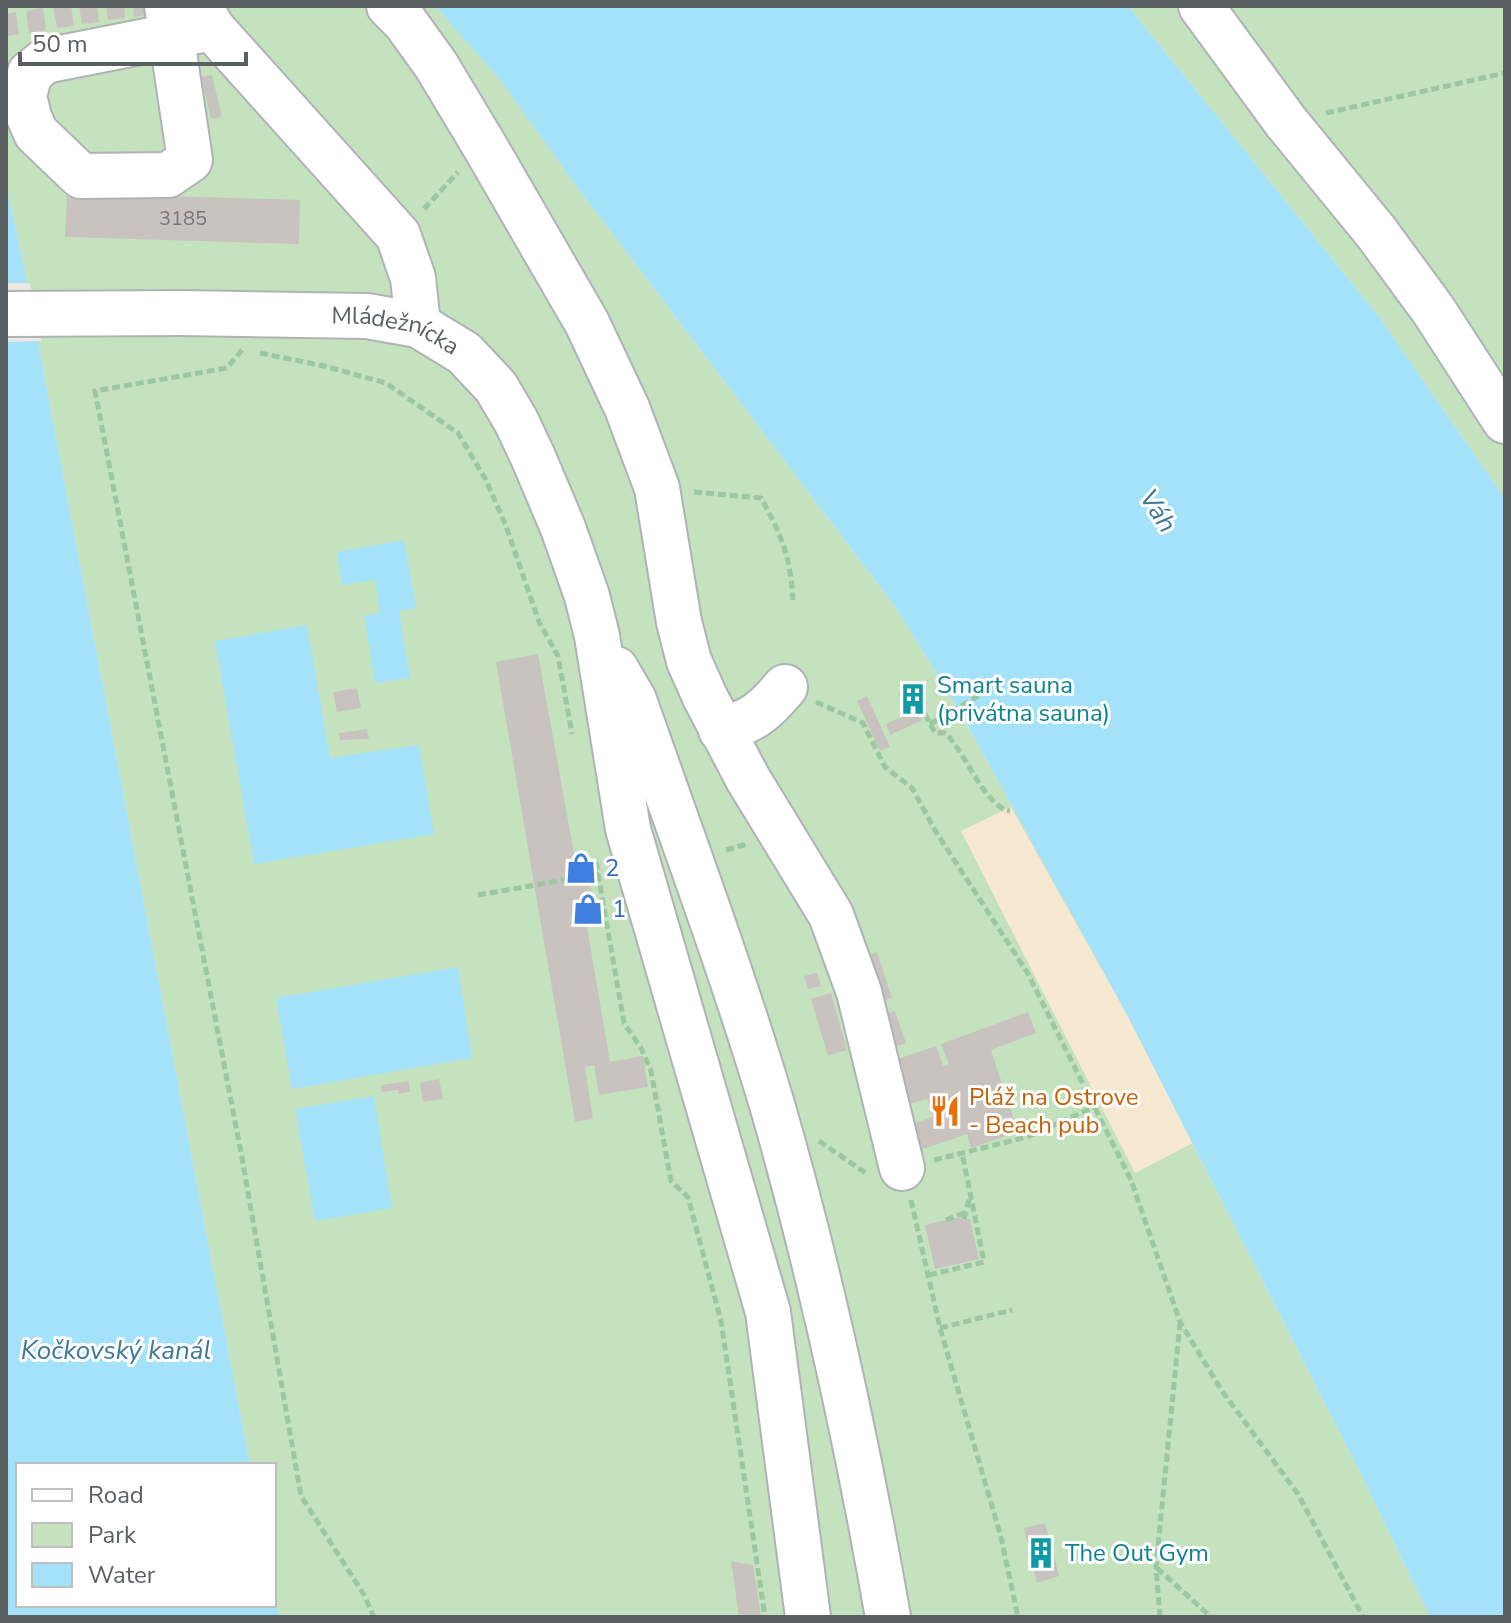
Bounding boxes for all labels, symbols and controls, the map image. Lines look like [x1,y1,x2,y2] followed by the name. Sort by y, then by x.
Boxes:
[20,16,246,66] scale bar
[32,28,88,60] text: 50 m
[159,205,207,232] house number: 3185
[331,299,465,362] street label: Mládežnícka
[1131,483,1185,539] water label: Váh
[937,669,1110,729] place label: Smart sauna (privátna sauna)
[896,682,930,716] building icon: Smart sauna (privátna sauna)
[564,851,598,885] shop icon: 2
[605,852,619,884] place label: 2
[571,892,605,926] shop icon: 1
[612,893,626,925] place label: 1
[969,1081,1139,1141] place label: Pláž na Ostrove - Beach pub
[928,1094,962,1128] restaurant icon: Pláž na Ostrove - Beach pub
[21,1333,211,1368] water label: Kočkovský kanál
[16,1463,276,1607] legend
[88,1479,144,1511] text: Road
[88,1519,137,1551] text: Park
[1024,1536,1058,1570] building icon: The Out Gym
[1065,1537,1209,1569] place label: The Out Gym
[88,1559,156,1591] text: Water

